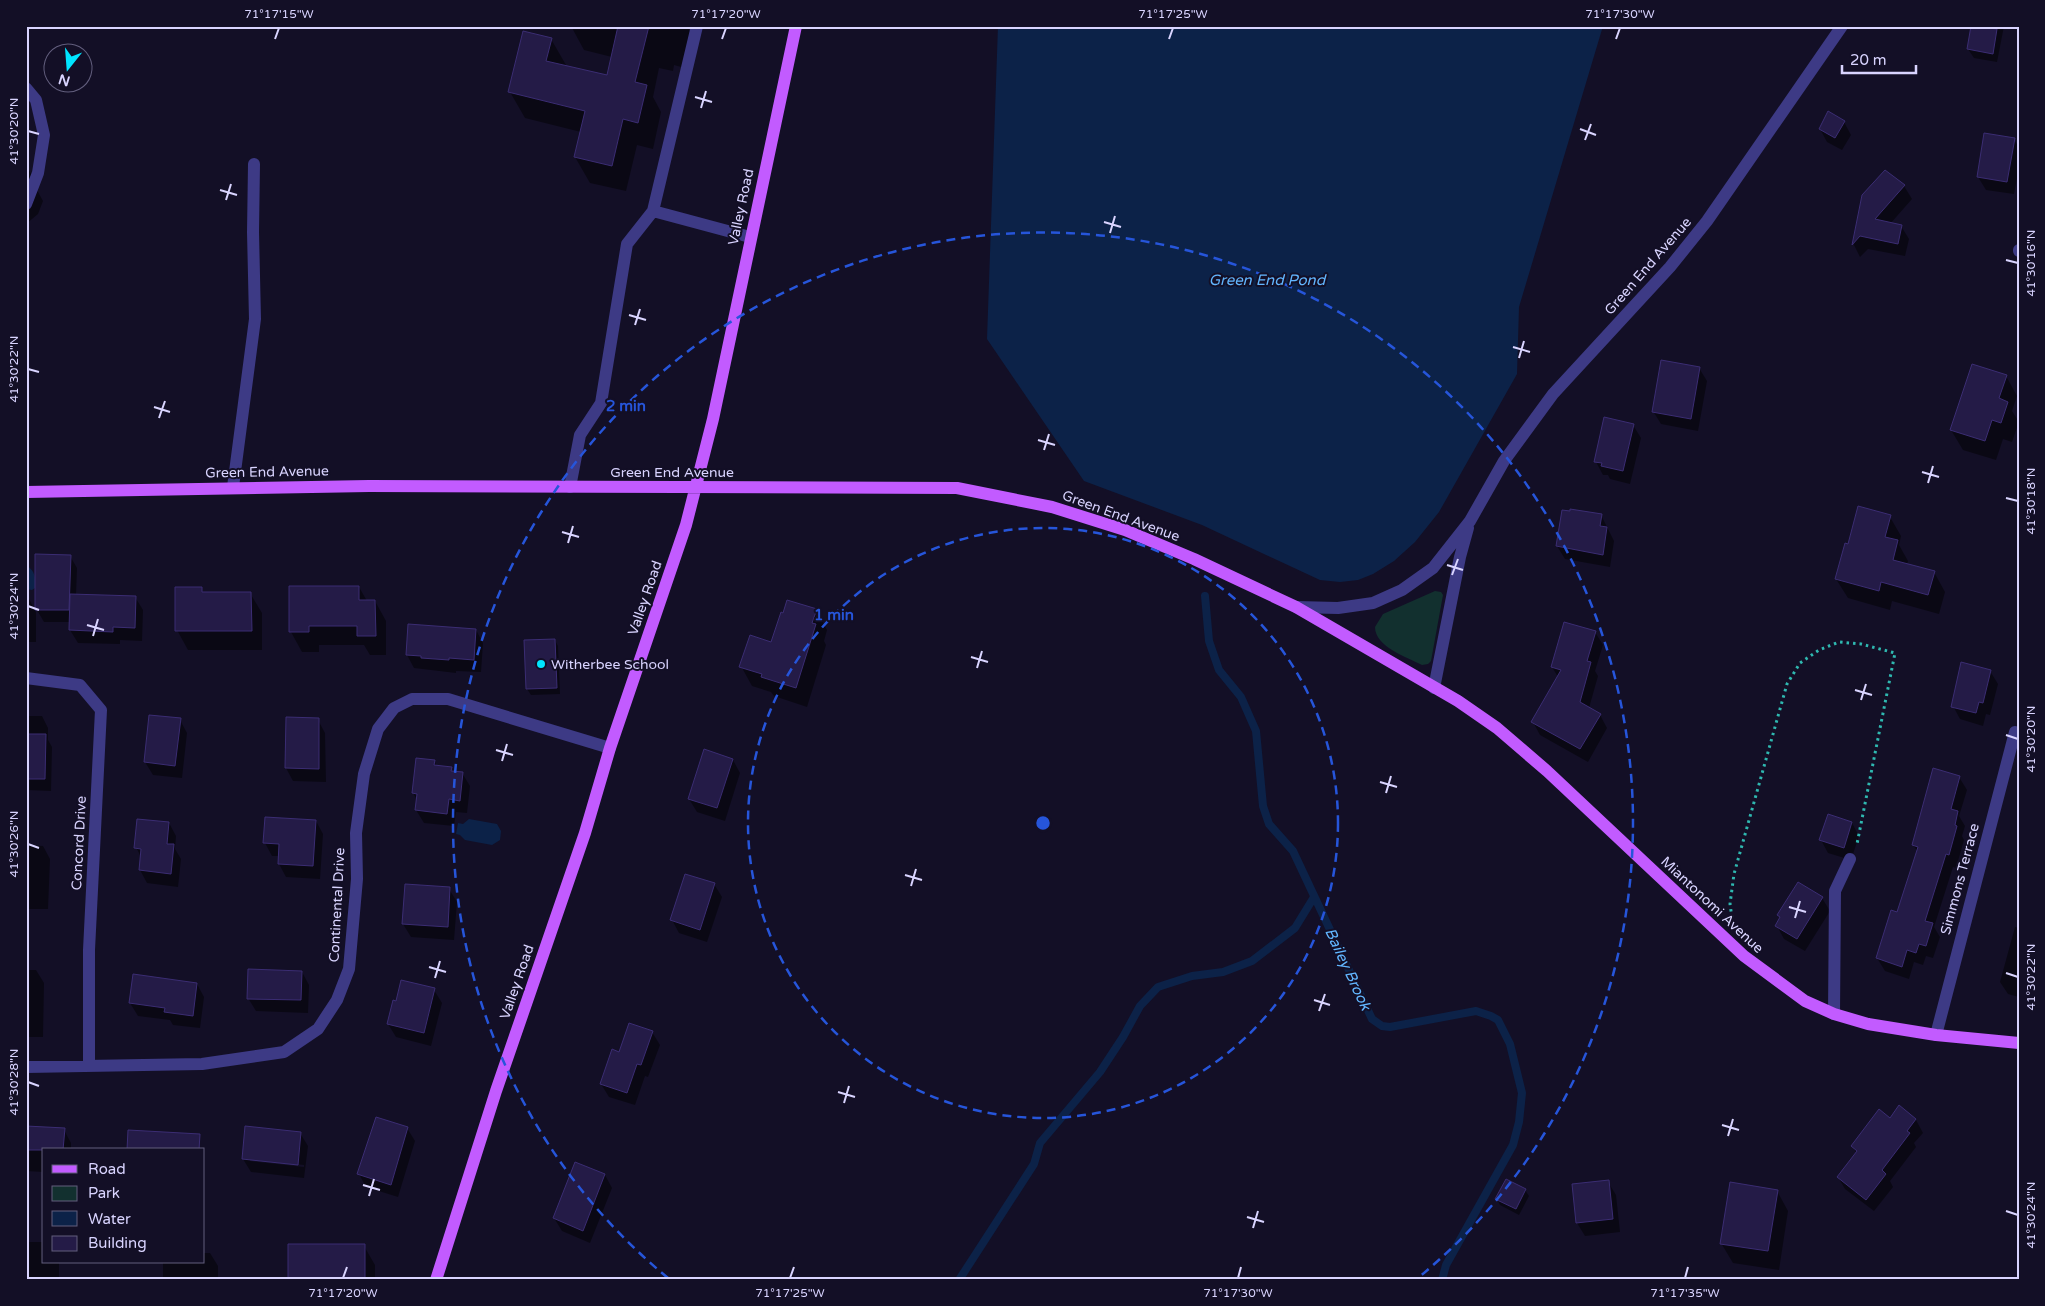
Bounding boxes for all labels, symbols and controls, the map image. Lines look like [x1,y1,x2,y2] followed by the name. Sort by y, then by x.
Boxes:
[244,7,314,21] text: 71°17'15"W
[691,7,761,21] text: 71°17'20"W
[1138,7,1208,21] text: 71°17'25"W
[1585,7,1655,21] text: 71°17'30"W
[42,42,92,92] north arrow
[1842,42,1916,74] scale bar
[1850,51,1887,69] text: 20 m
[56,70,72,90] text: N
[7,98,21,165] text: 41°30'20"N
[725,167,757,247] street label: Valley Road
[1601,214,1695,318] street label: Green End Avenue
[2024,230,2038,297] text: 41°30'16"N
[1209,271,1327,289] water label: Green End Pond
[7,336,21,403] text: 41°30'22"N
[606,397,646,415] text: 2 min
[205,462,329,482] street label: Green End Avenue
[610,464,734,481] street label: Green End Avenue
[2024,468,2038,535] text: 41°30'18"N
[1060,487,1182,545] street label: Green End Avenue
[624,558,666,638] street label: Valley Road
[7,573,21,640] text: 41°30'24"N
[814,606,854,624] text: 1 min
[551,656,669,673] place label: Witherbee School
[535,658,547,670] marker: Witherbee School
[2024,706,2038,773] text: 41°30'20"N
[68,795,90,891] street label: Concord Drive
[7,811,21,878] text: 41°30'26"N
[1034,814,1052,832] centre of rings
[1937,821,1983,937] street label: Simmons Terrace
[326,847,348,963] street label: Continental Drive
[1657,853,1767,957] street label: Miantonomi Avenue
[1321,925,1376,1015] water label: Bailey Brook
[496,942,538,1022] street label: Valley Road
[2024,944,2038,1011] text: 41°30'22"N
[7,1049,21,1116] text: 41°30'28"N
[42,1148,205,1264] legend
[88,1160,126,1178] text: Road
[2024,1182,2038,1249] text: 41°30'24"N
[88,1184,120,1202] text: Park
[88,1210,131,1228] text: Water
[88,1234,147,1252] text: Building
[308,1286,378,1300] text: 71°17'20"W
[755,1286,825,1300] text: 71°17'25"W
[1203,1286,1273,1300] text: 71°17'30"W
[1650,1286,1720,1300] text: 71°17'35"W

